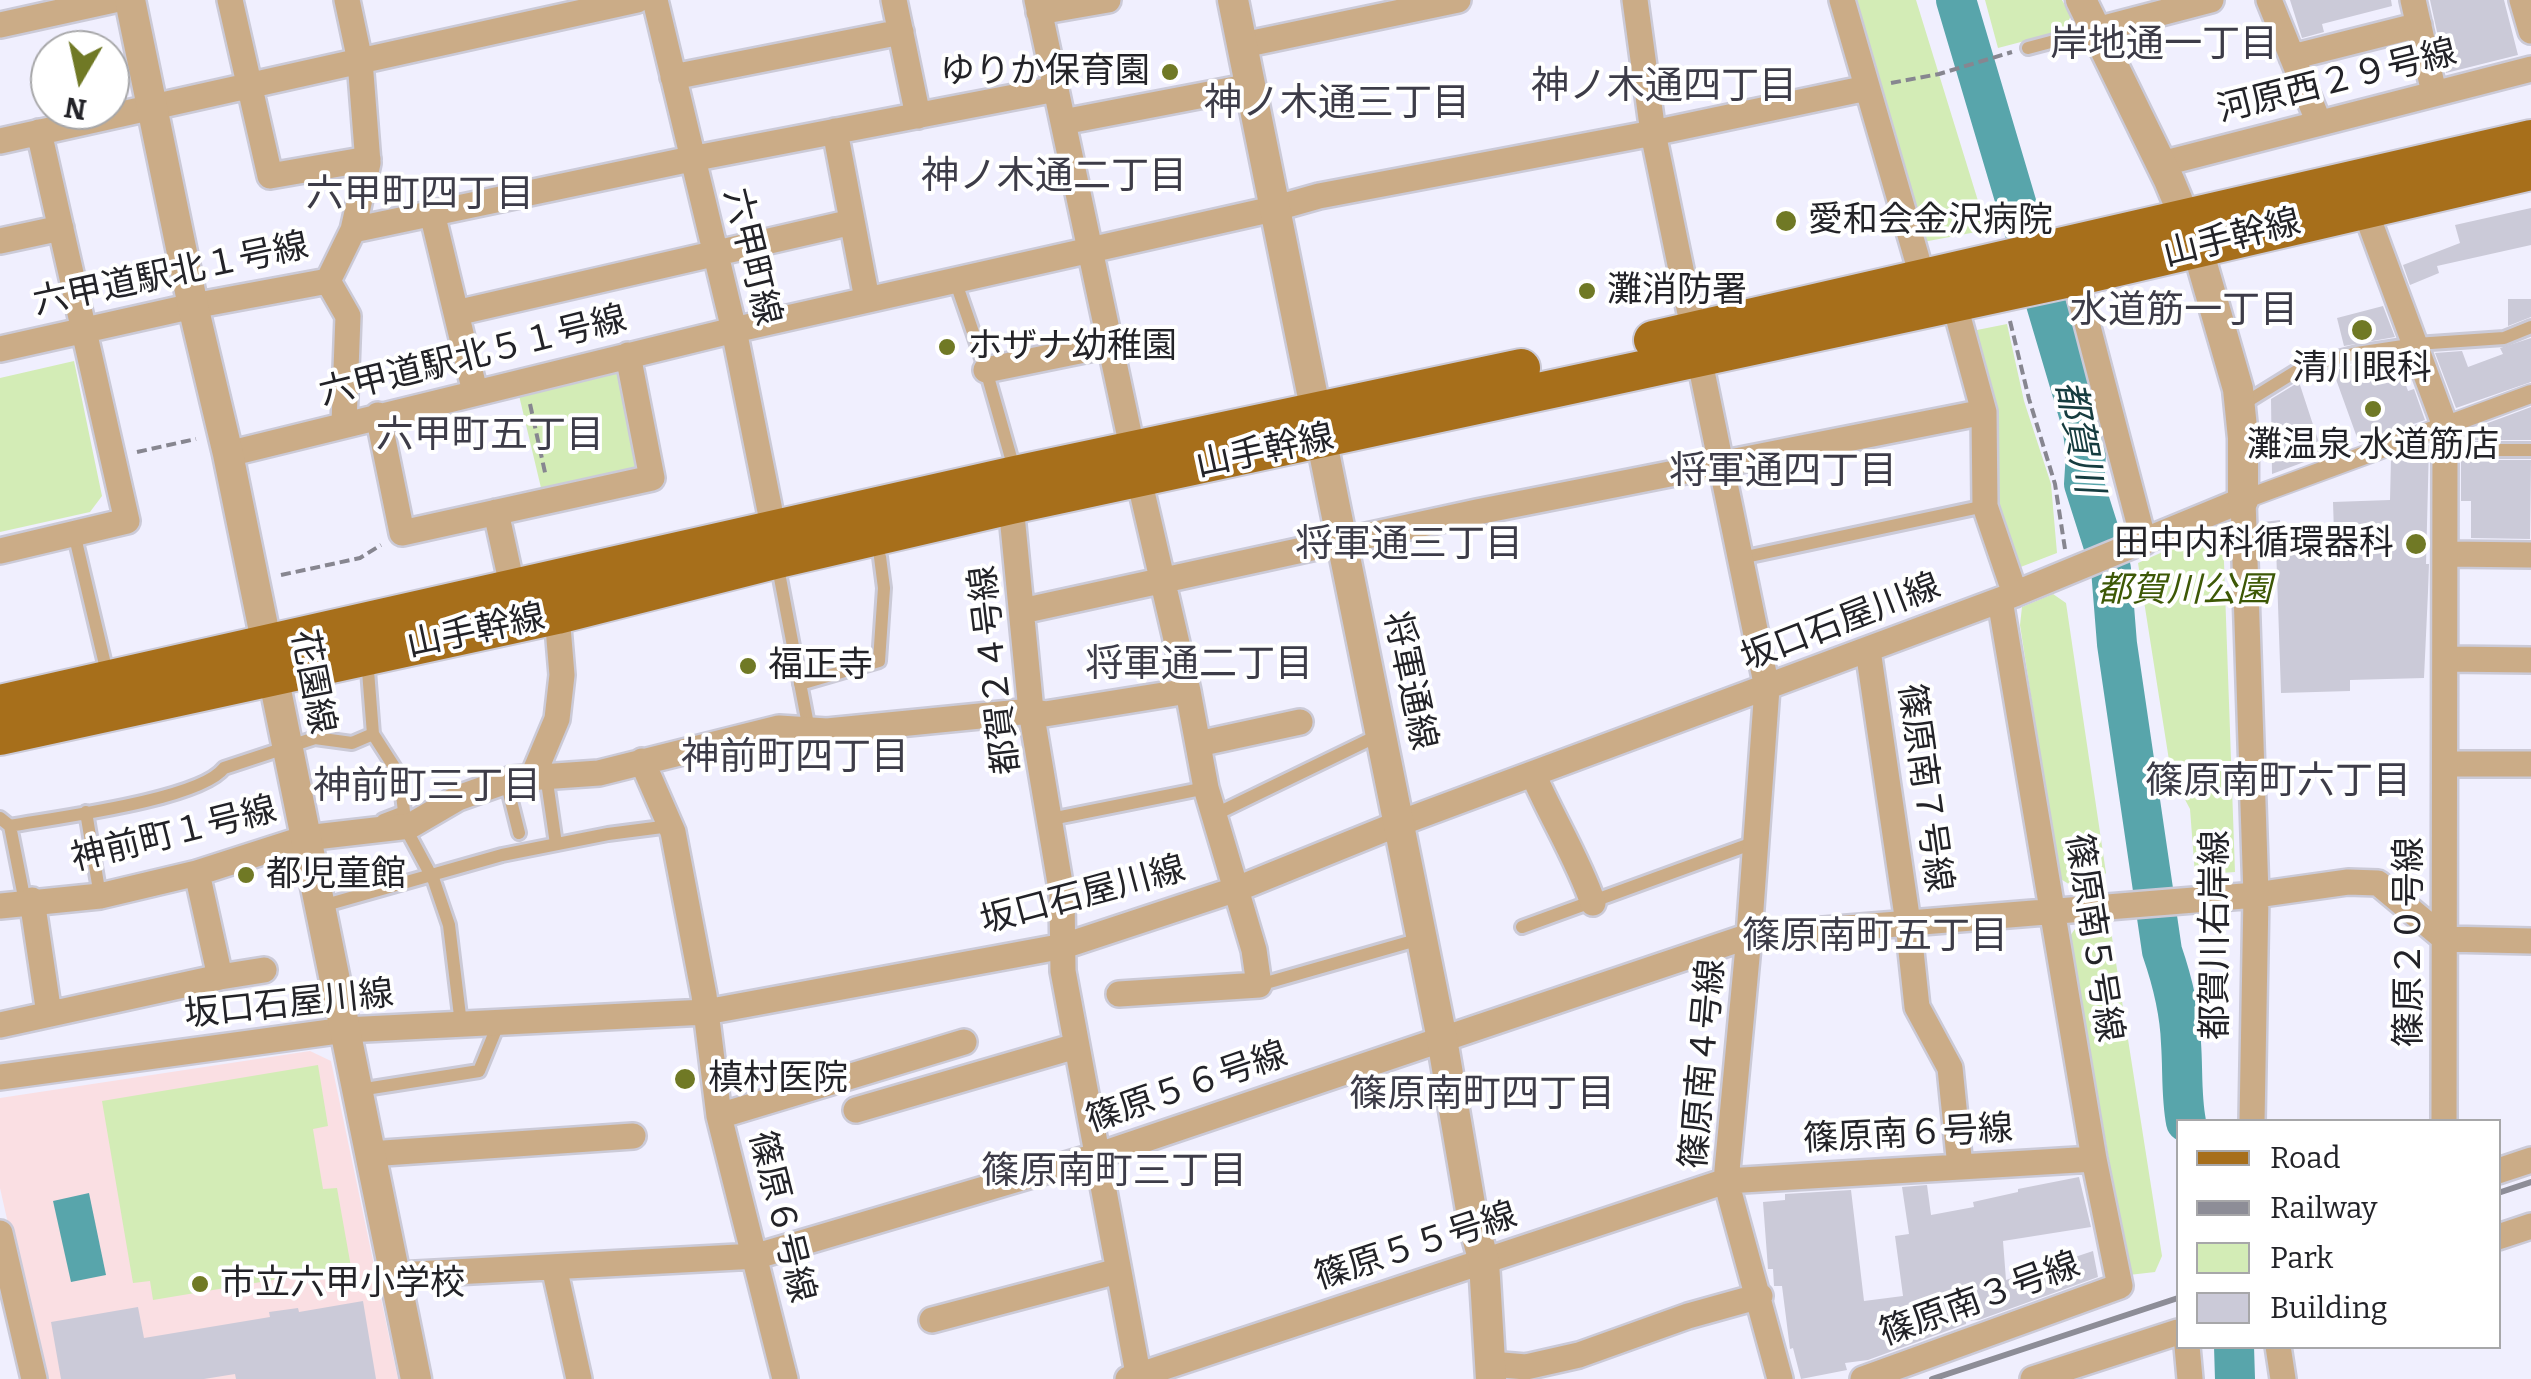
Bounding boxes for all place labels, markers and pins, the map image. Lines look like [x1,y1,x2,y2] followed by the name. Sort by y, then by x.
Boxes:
[940,51,1150,93] place label: ゆりか保育園
[1159,61,1181,83] marker: ゆりか保育園
[1808,200,2053,242] place label: 愛和会金沢病院
[1773,208,1799,234] marker: 愛和会金沢病院
[1607,270,1747,312] place label: 灘消防署
[1576,280,1598,302] marker: 灘消防署
[2349,317,2375,343] marker: 清川眼科
[967,326,1177,368] place label: ホザナ幼稚園
[936,336,958,358] marker: ホザナ幼稚園
[2292,348,2432,390] place label: 清川眼科
[2362,398,2384,420] marker: 灘温泉 水道筋店
[2247,425,2499,467] place label: 灘温泉 水道筋店
[2114,523,2394,565] place label: 田中内科循環器科
[2403,531,2429,557] marker: 田中内科循環器科
[768,645,873,687] place label: 福正寺
[737,655,759,677] marker: 福正寺
[266,854,406,896] place label: 都児童館
[235,864,257,886] marker: 都児童館
[708,1058,848,1100] place label: 槙村医院
[672,1066,698,1092] marker: 槙村医院
[220,1263,465,1305] place label: 市立六甲小学校
[189,1273,211,1295] marker: 市立六甲小学校

